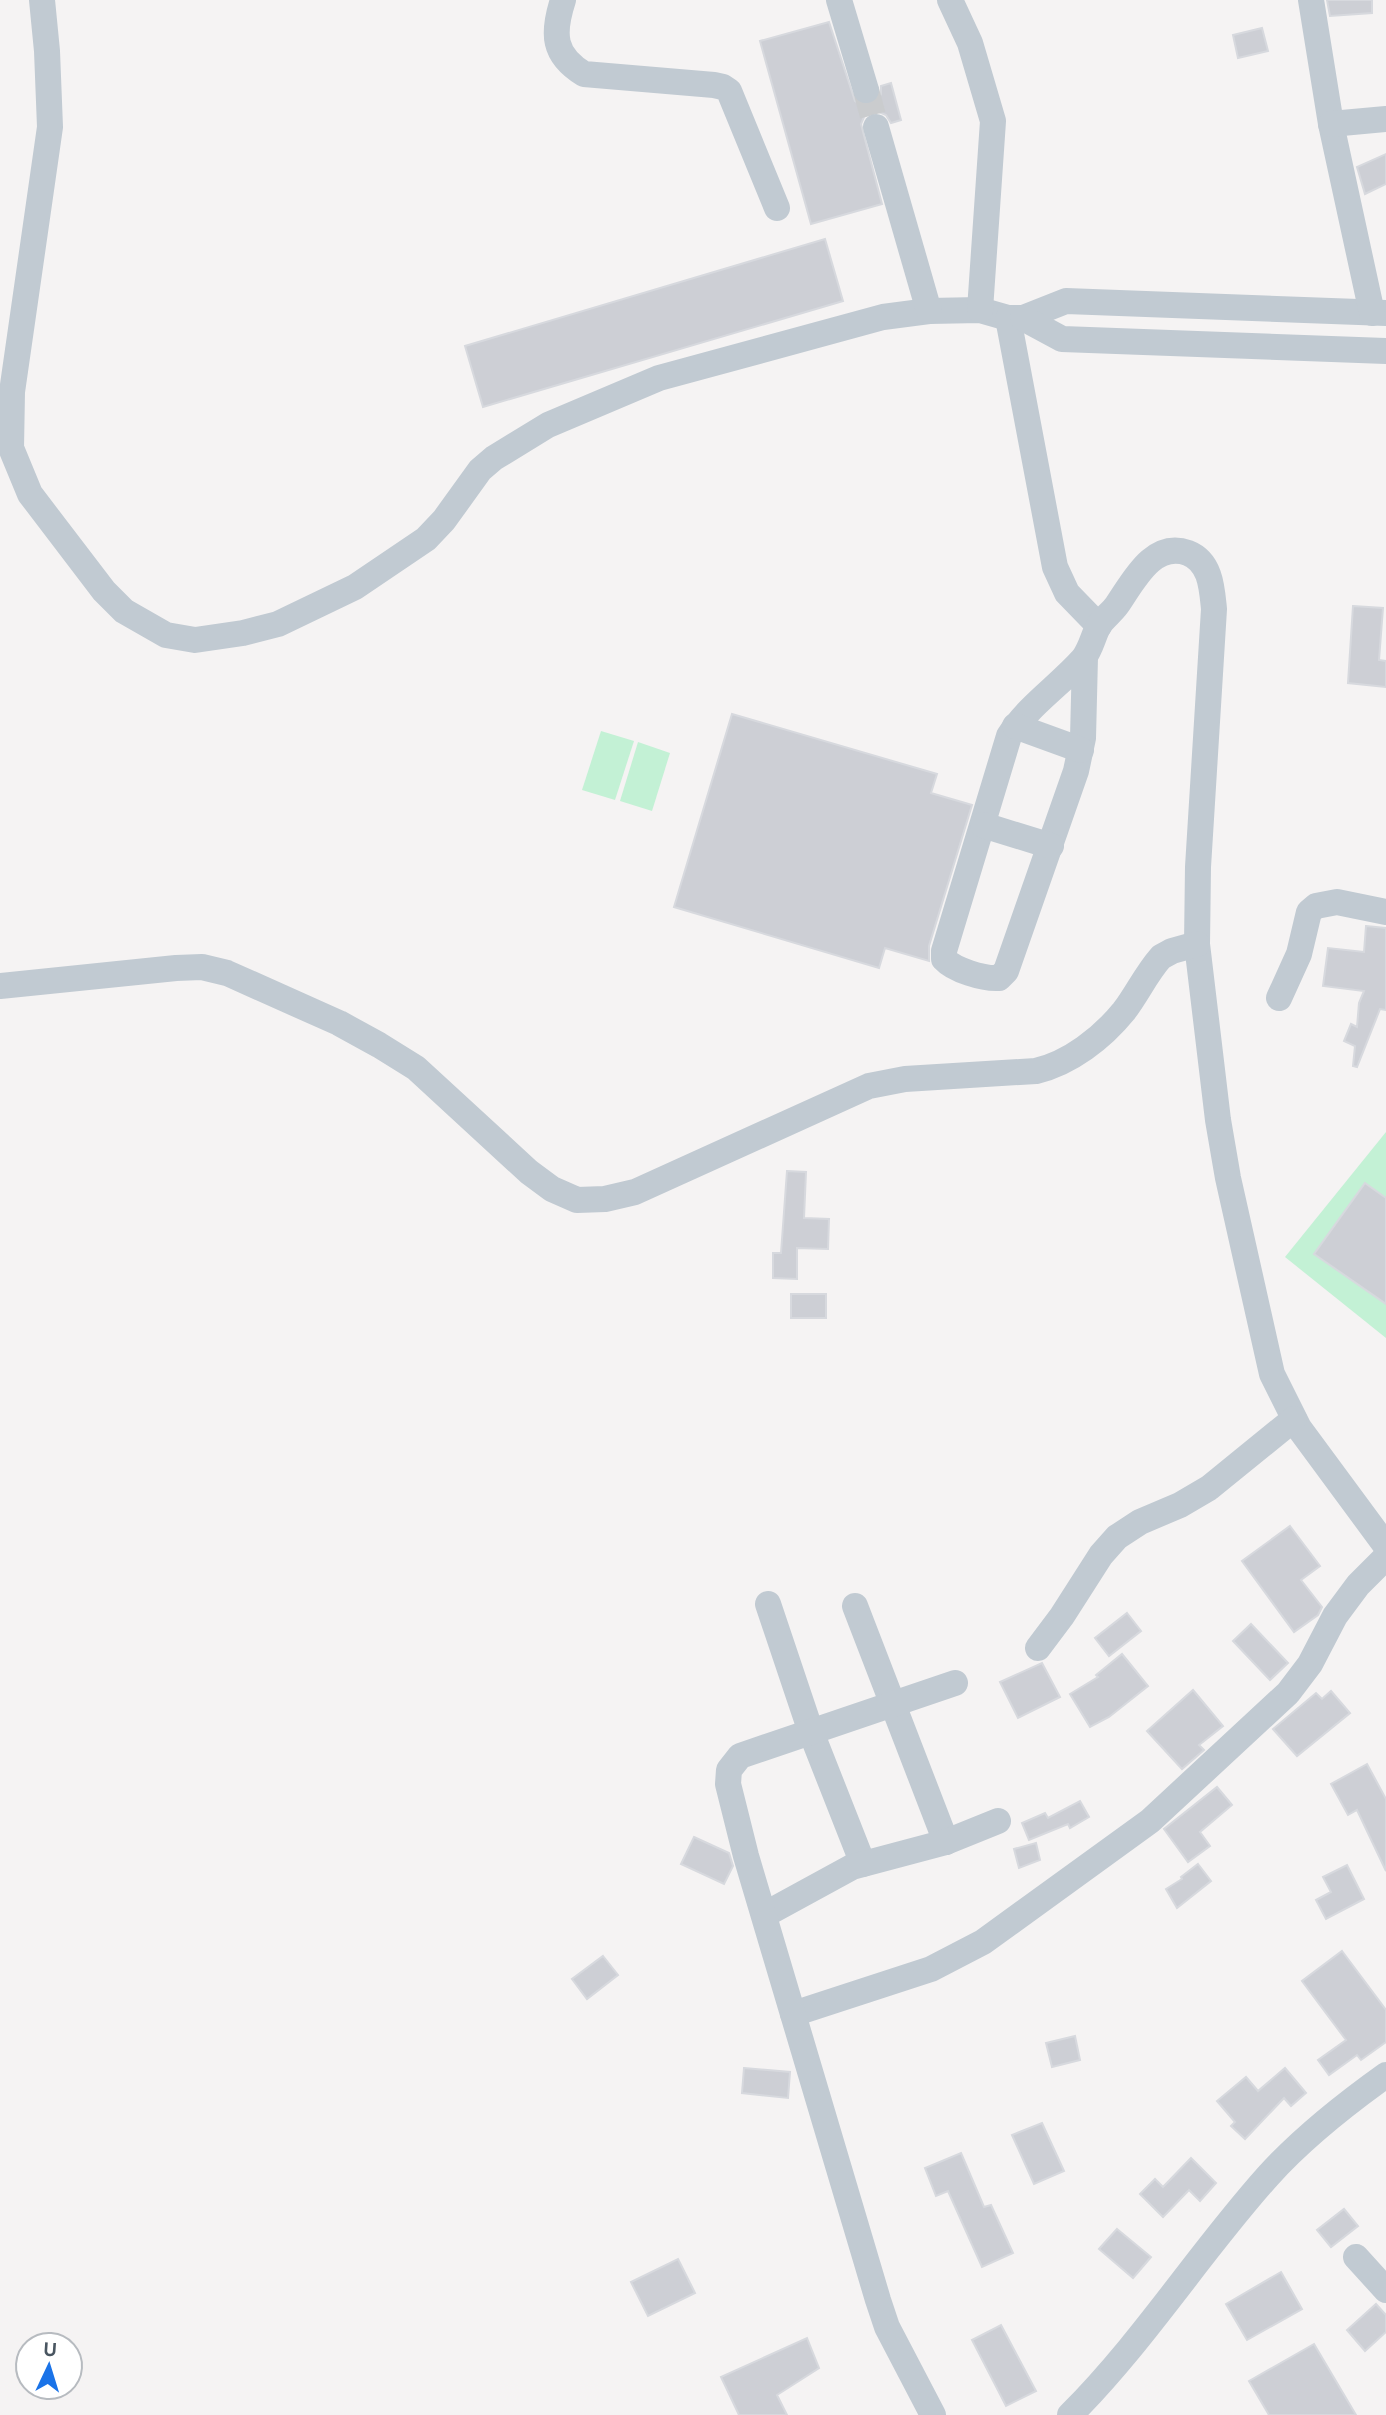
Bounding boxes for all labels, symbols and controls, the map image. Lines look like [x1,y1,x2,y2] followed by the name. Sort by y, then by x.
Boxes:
[14,2331,84,2401] north arrow
[43,2338,58,2361] text: U

